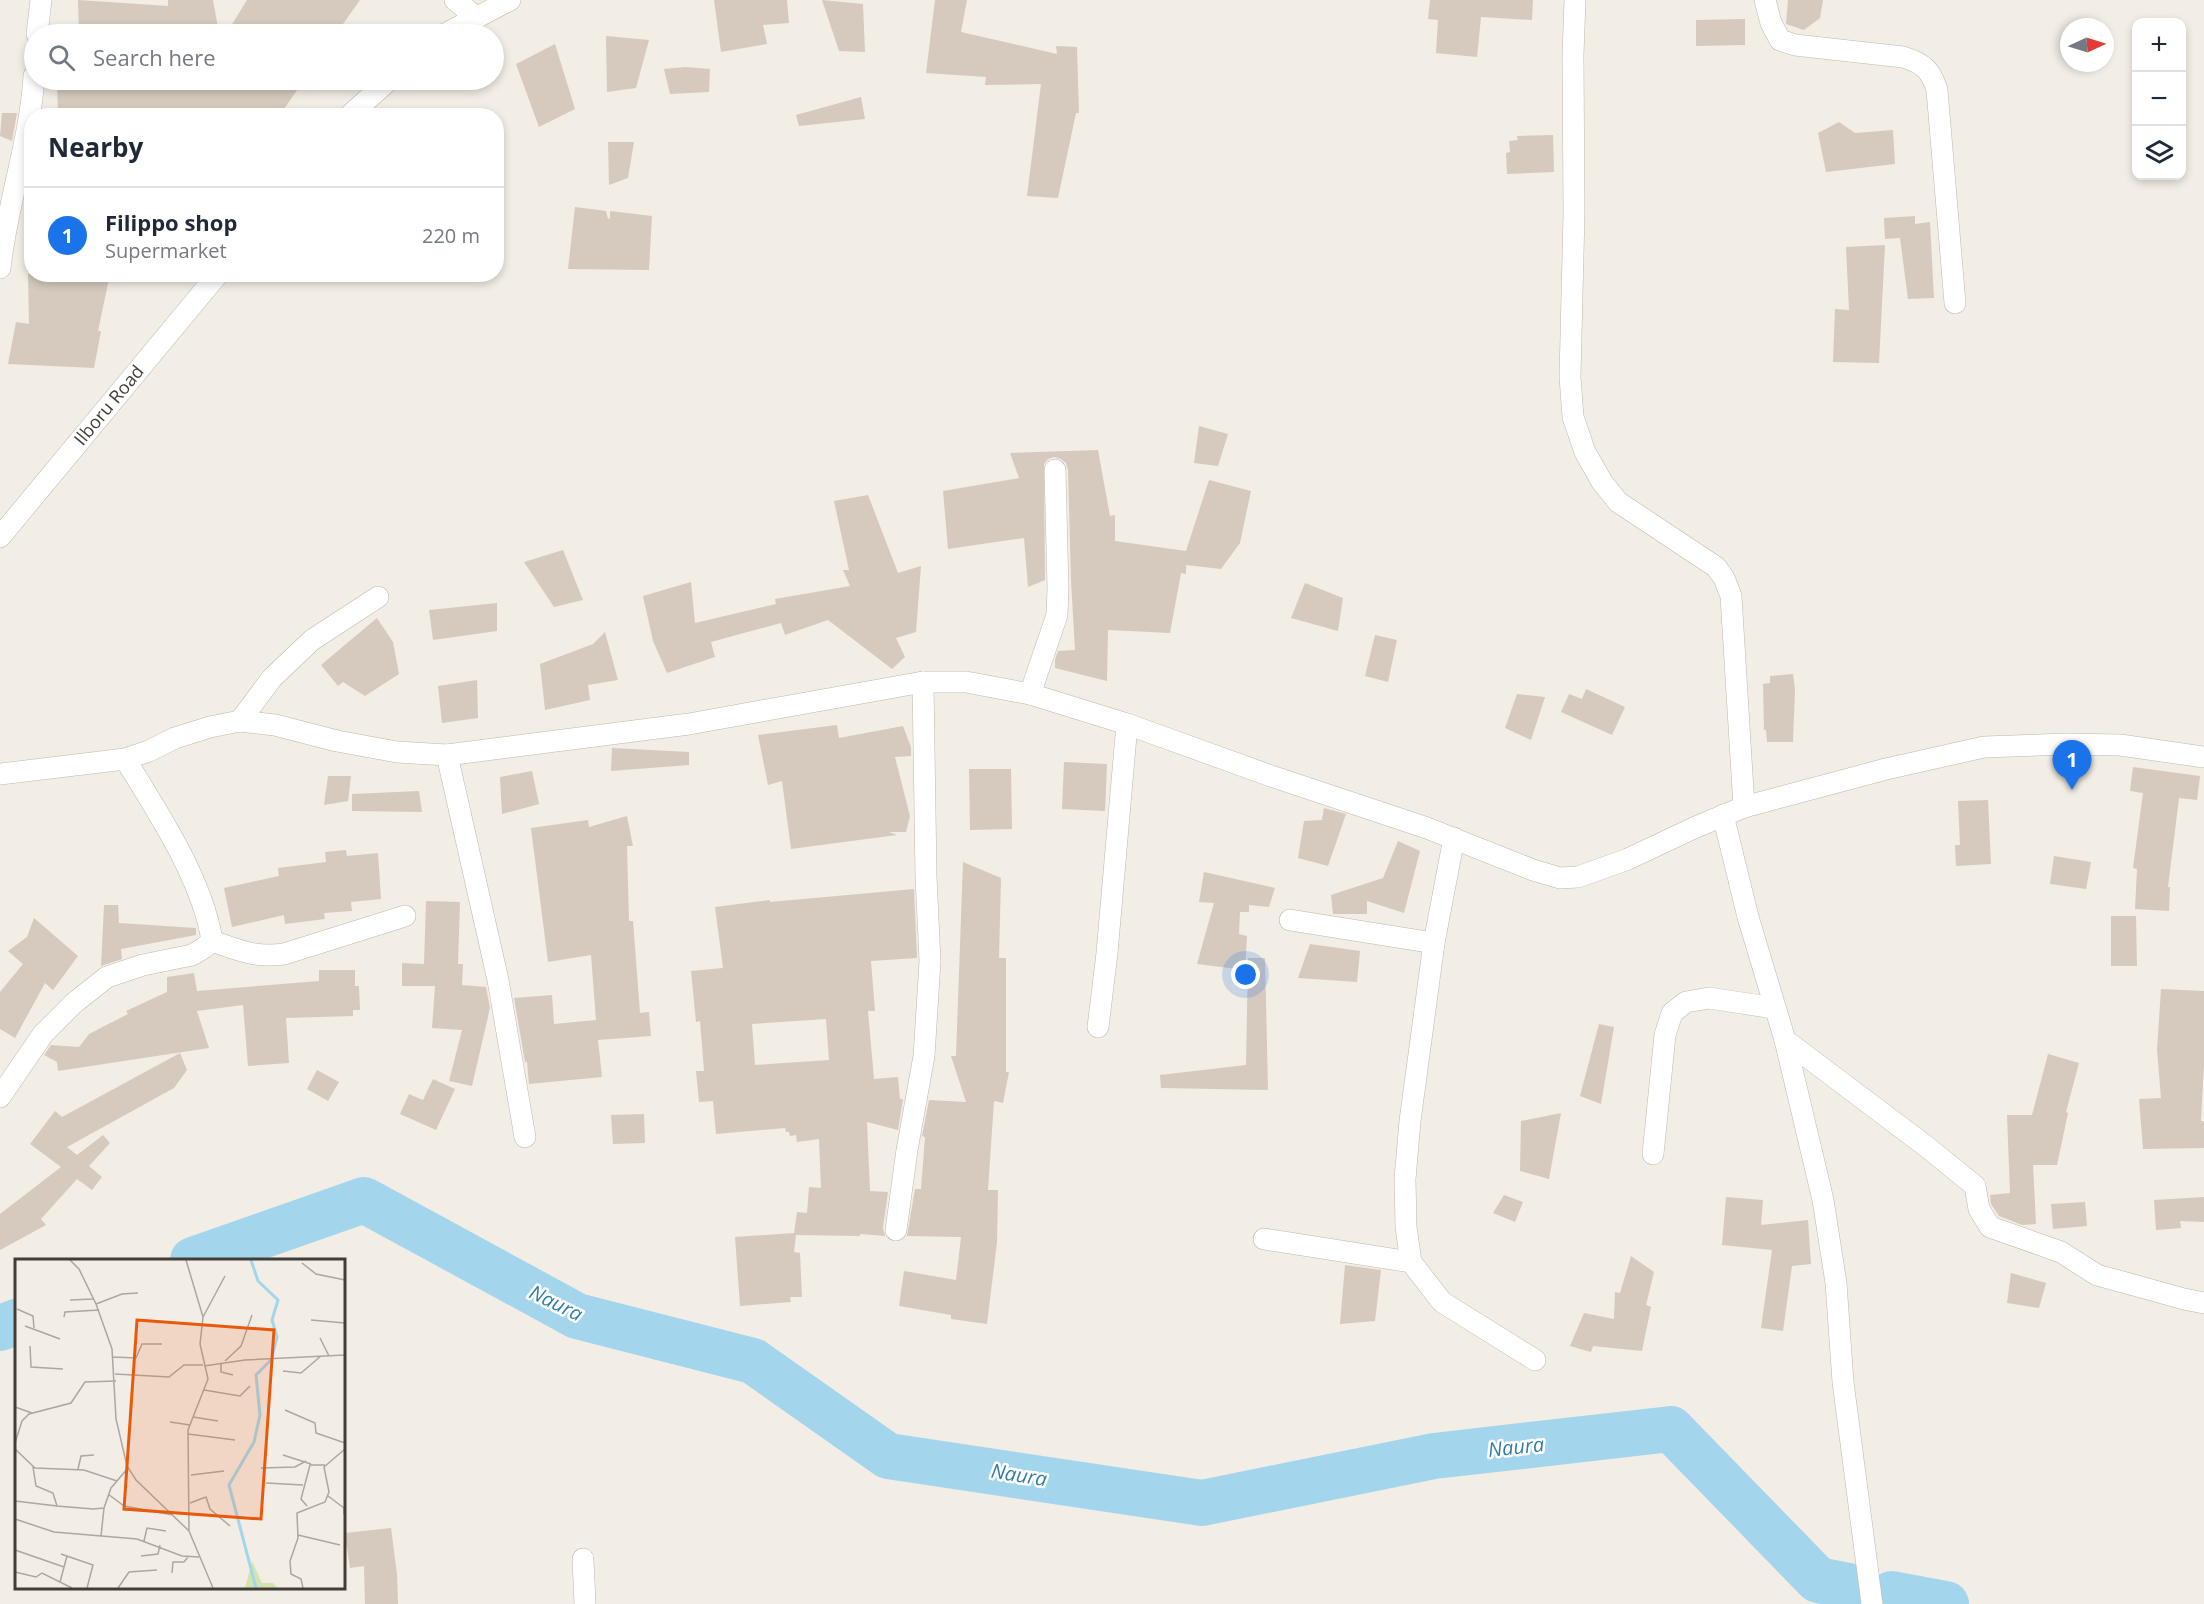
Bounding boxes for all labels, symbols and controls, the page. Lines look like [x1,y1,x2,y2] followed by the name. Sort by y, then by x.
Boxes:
[2060,18,2114,72] north arrow
[2132,18,2186,180] map controls
[2132,18,2186,72] button: +
[24,24,504,90] search box
[45,41,78,74] icon: search
[93,42,216,72] text: Search here
[2132,72,2186,126] button: −
[2132,126,2186,180] button: layers
[48,129,143,165] text: Nearby
[105,207,237,237] text: Filippo shop
[62,222,73,249] text: 1
[422,222,480,249] text: 220 m
[105,237,227,264] text: Supermarket
[68,360,149,450] street label: Ilboru Road
[2052,740,2092,790] pin: 1
[1231,960,1260,989] your location
[15,1259,345,1589] inset map
[525,1278,587,1327] water label: Naura
[1487,1430,1545,1463] water label: Naura
[989,1457,1049,1492] water label: Naura

